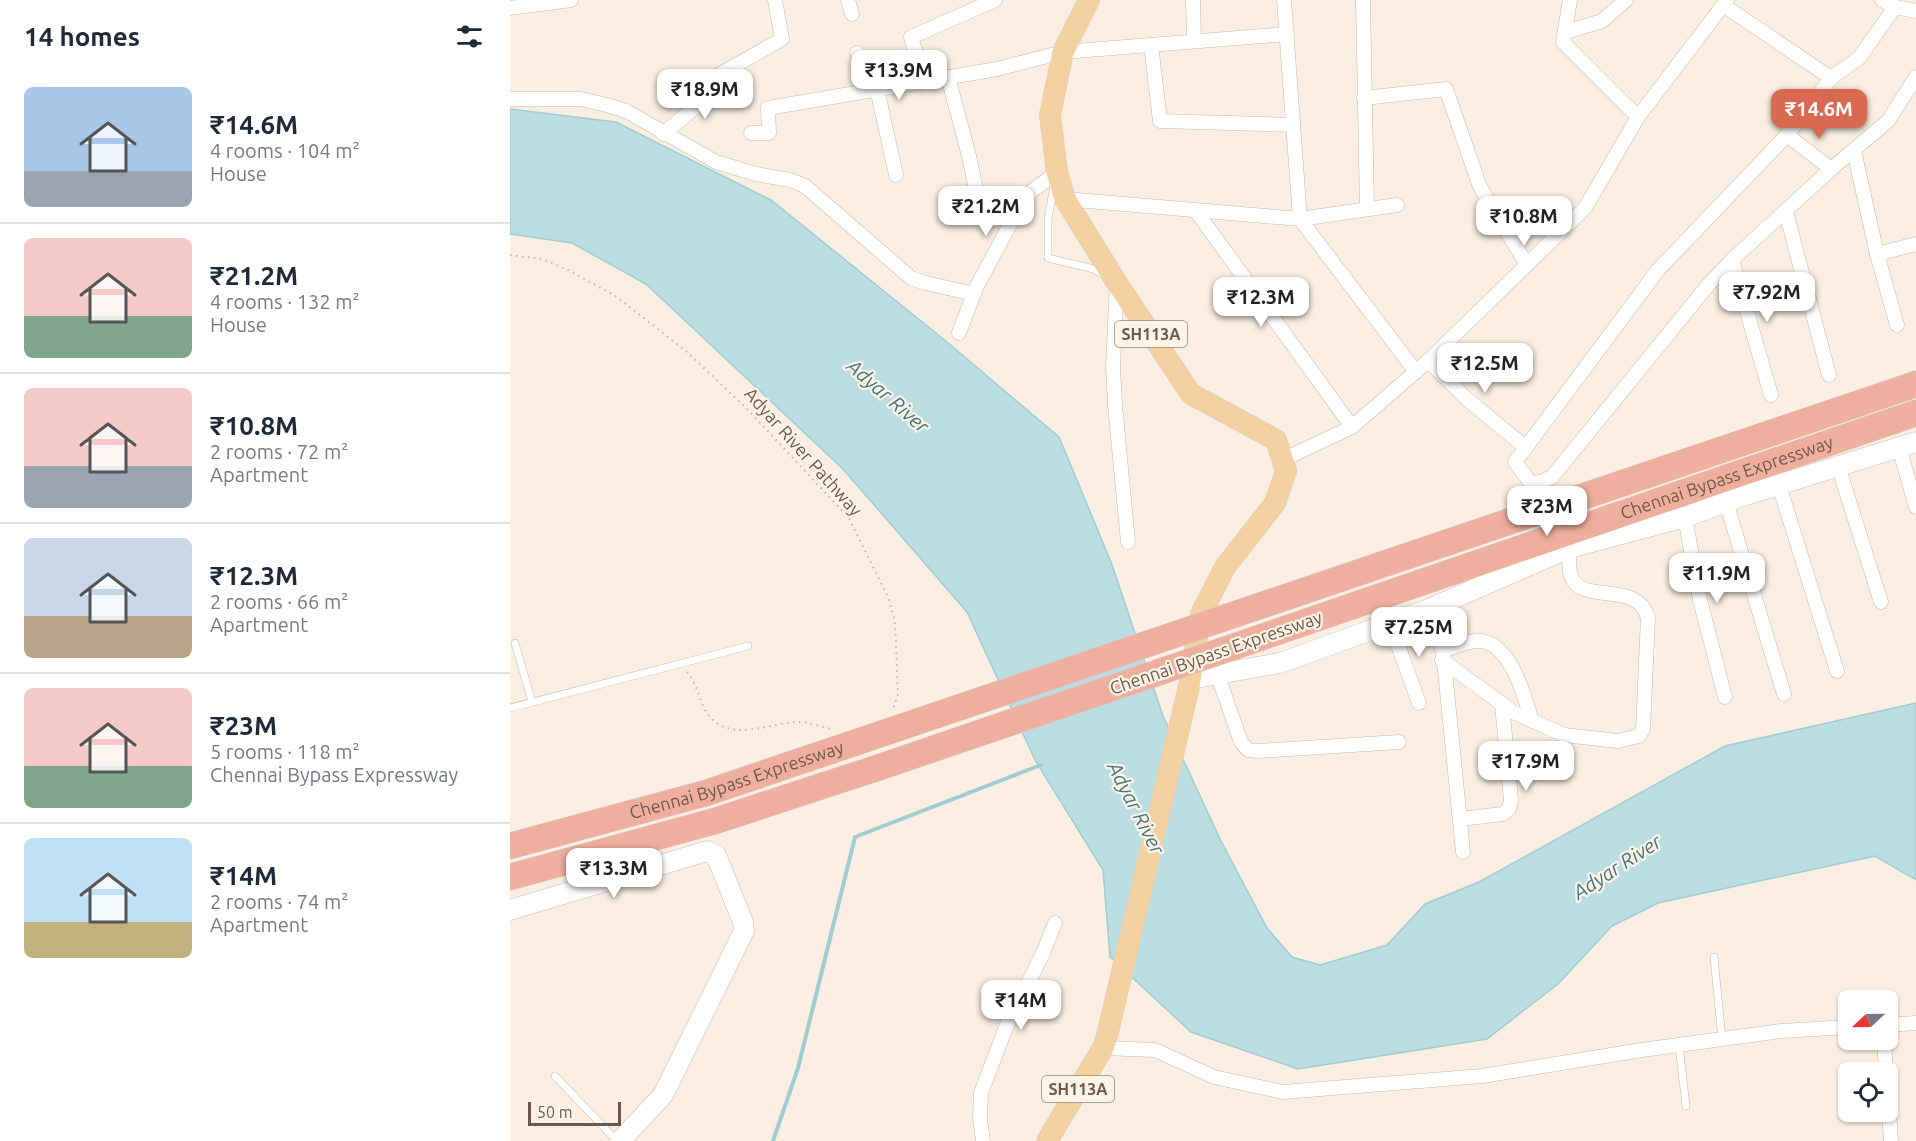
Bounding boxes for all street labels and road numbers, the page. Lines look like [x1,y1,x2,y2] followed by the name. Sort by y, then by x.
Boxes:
[1115,321,1187,347] road number: SH113A
[741,383,867,520] street label: Adyar River Pathway
[1618,431,1836,523] street label: Chennai Bypass Expressway
[1107,606,1325,698] street label: Chennai Bypass Expressway
[627,736,846,822] street label: Chennai Bypass Expressway
[1042,1076,1114,1102] road number: SH113A

